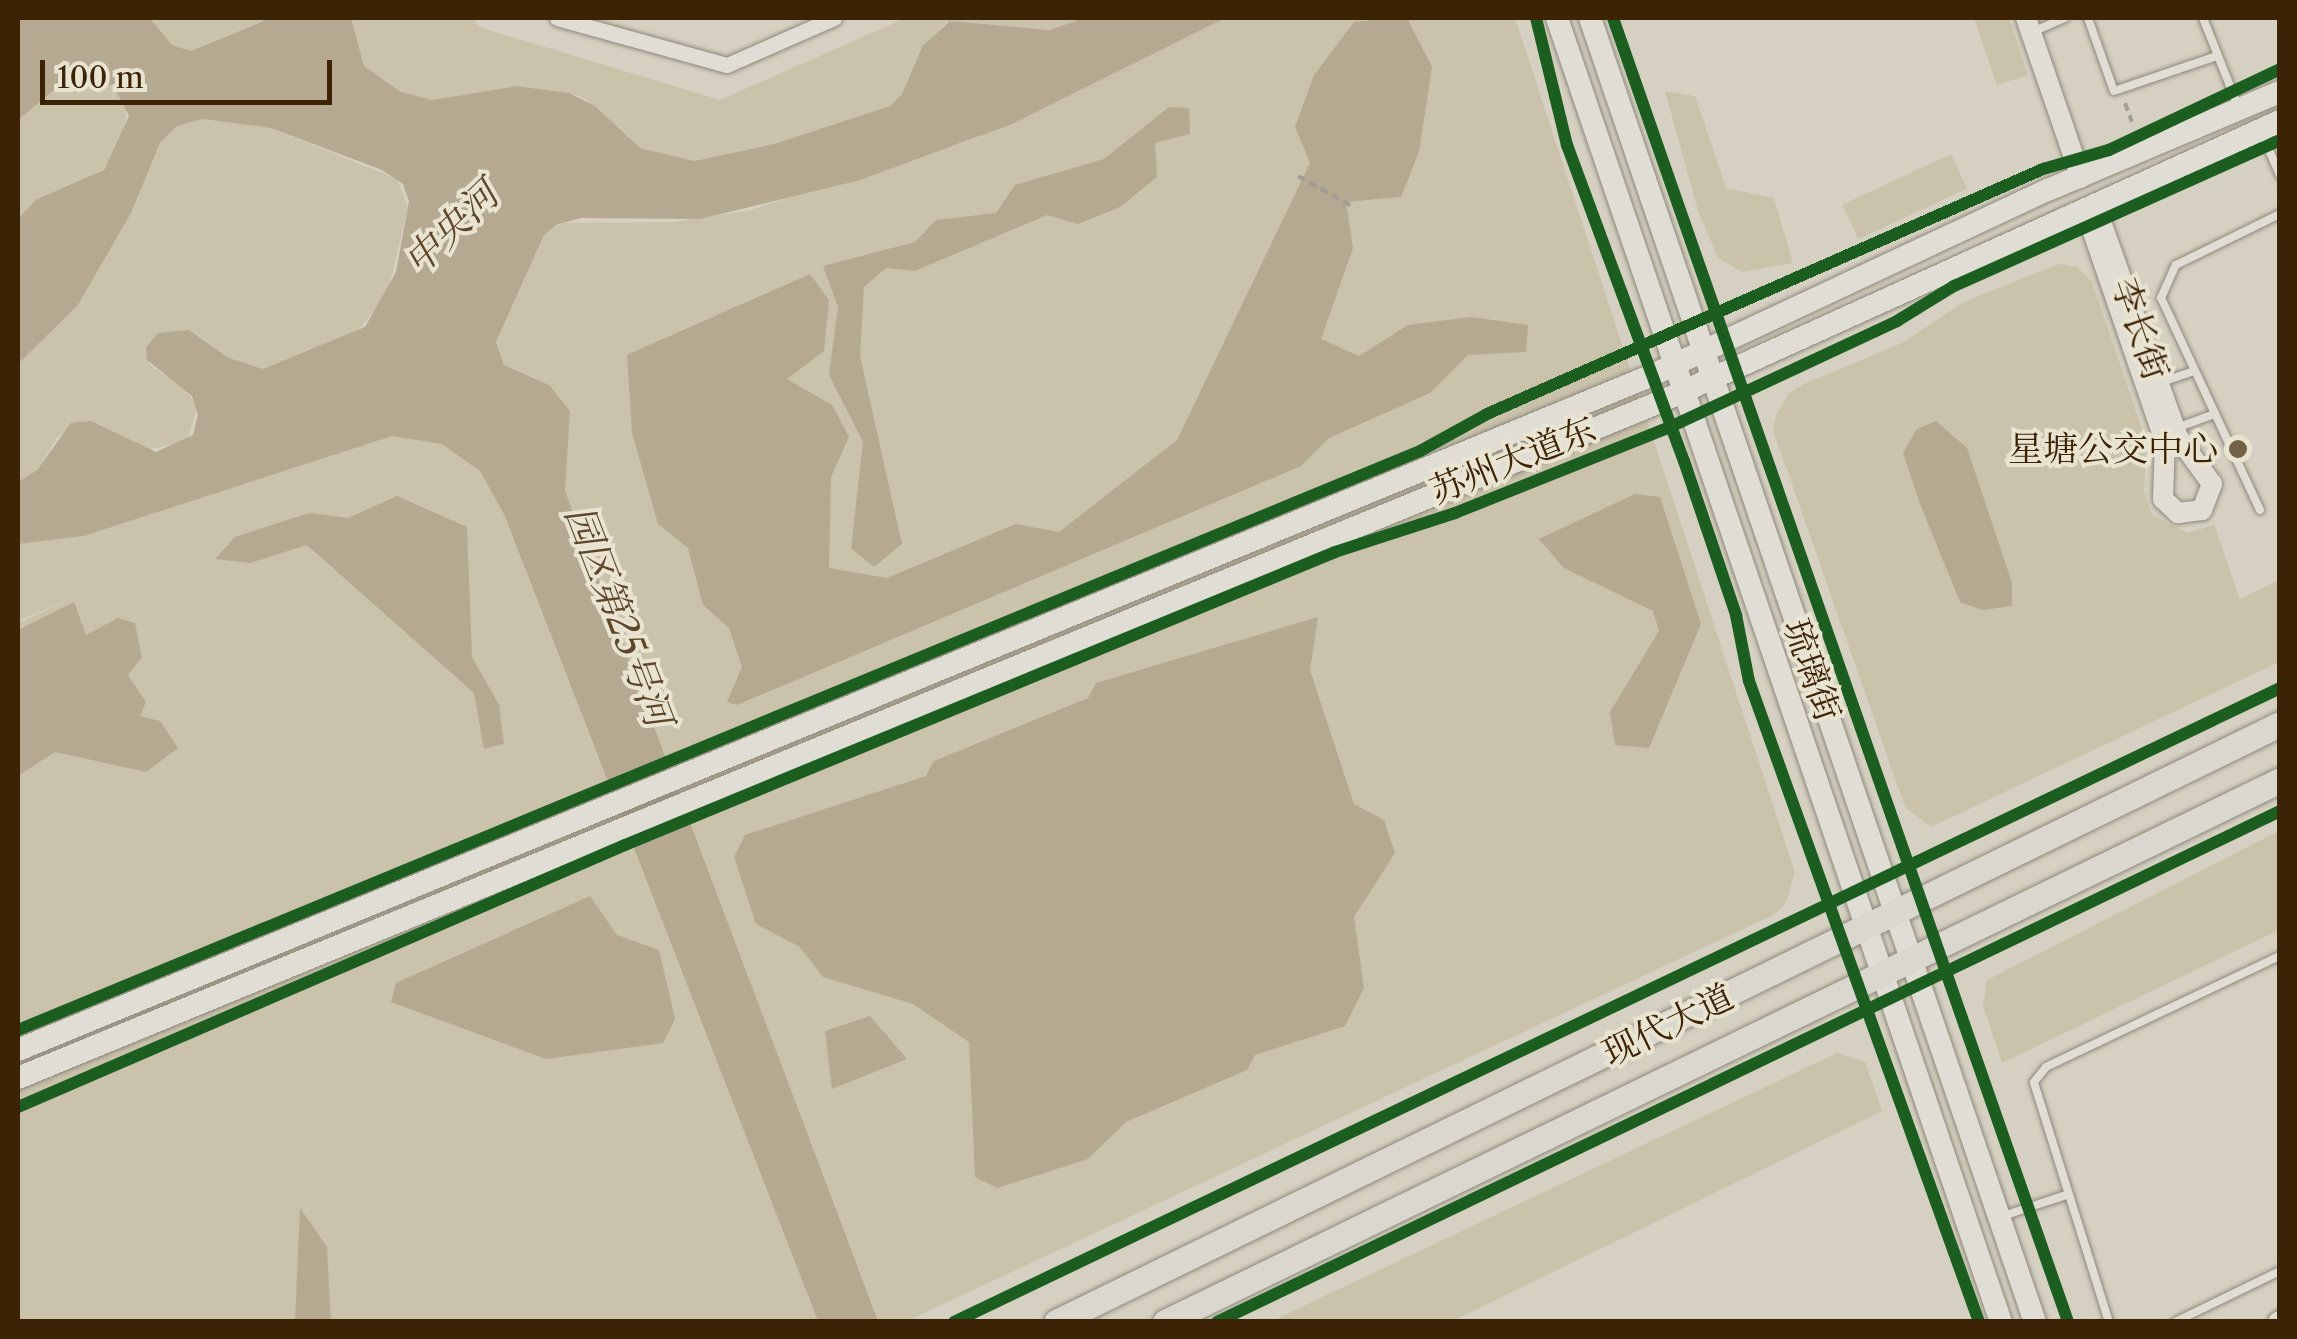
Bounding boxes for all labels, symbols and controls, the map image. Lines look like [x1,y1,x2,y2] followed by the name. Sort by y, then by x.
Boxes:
[45,40,338,102] scale bar
[57,59,144,96] text: 100 m
[394,172,508,284] water label: 中央河
[2103,273,2177,385] street label: 李长街
[1424,408,1602,512] street label: 苏州大道东
[2008,428,2218,470] place label: 星塘公交中心
[2227,438,2249,460] marker: 星塘公交中心
[556,499,682,733] water label: 园区第25号河
[1775,614,1849,726] street label: 琉璃街
[1596,975,1740,1075] street label: 现代大道

